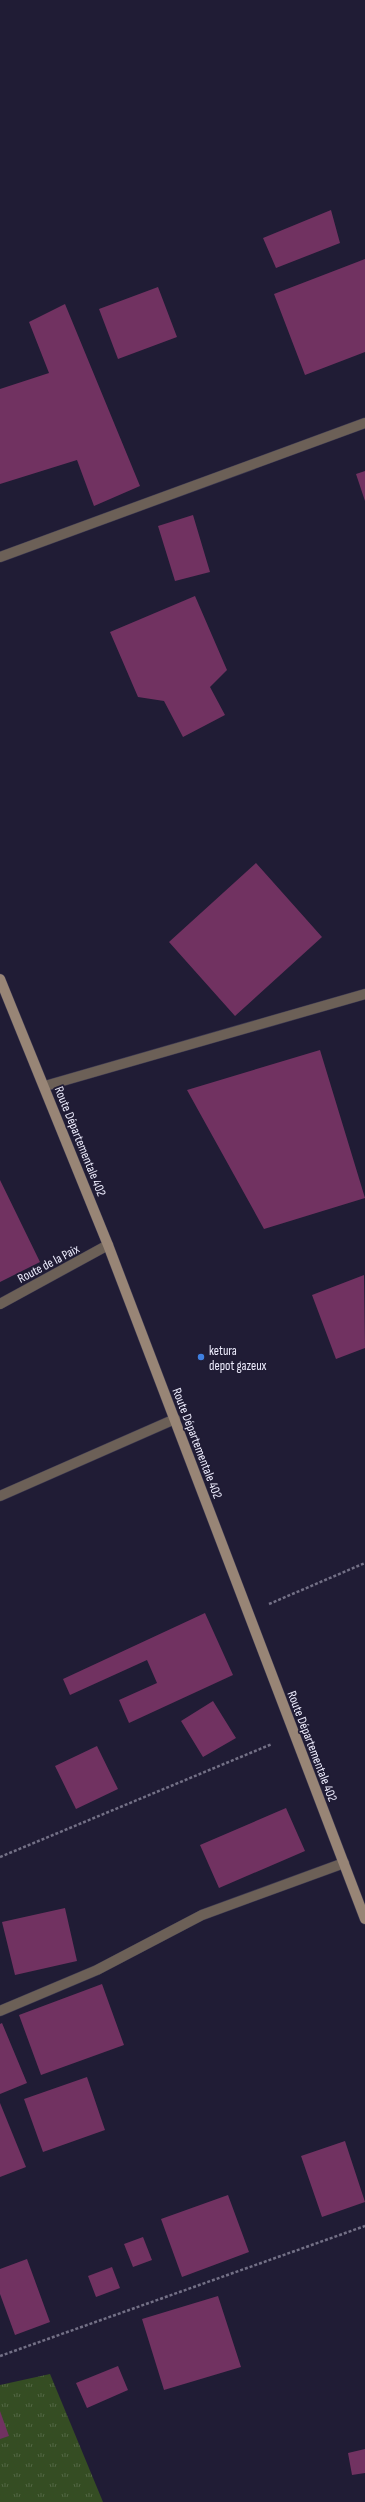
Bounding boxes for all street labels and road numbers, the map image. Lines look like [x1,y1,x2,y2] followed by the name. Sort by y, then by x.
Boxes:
[51,1084,109,1199] street label: Route Départementale 402
[15,1241,82,1287] street label: Route de la Paix
[169,1386,226,1501] street label: Route Départementale 402
[284,1689,341,1804] street label: Route Départementale 402

